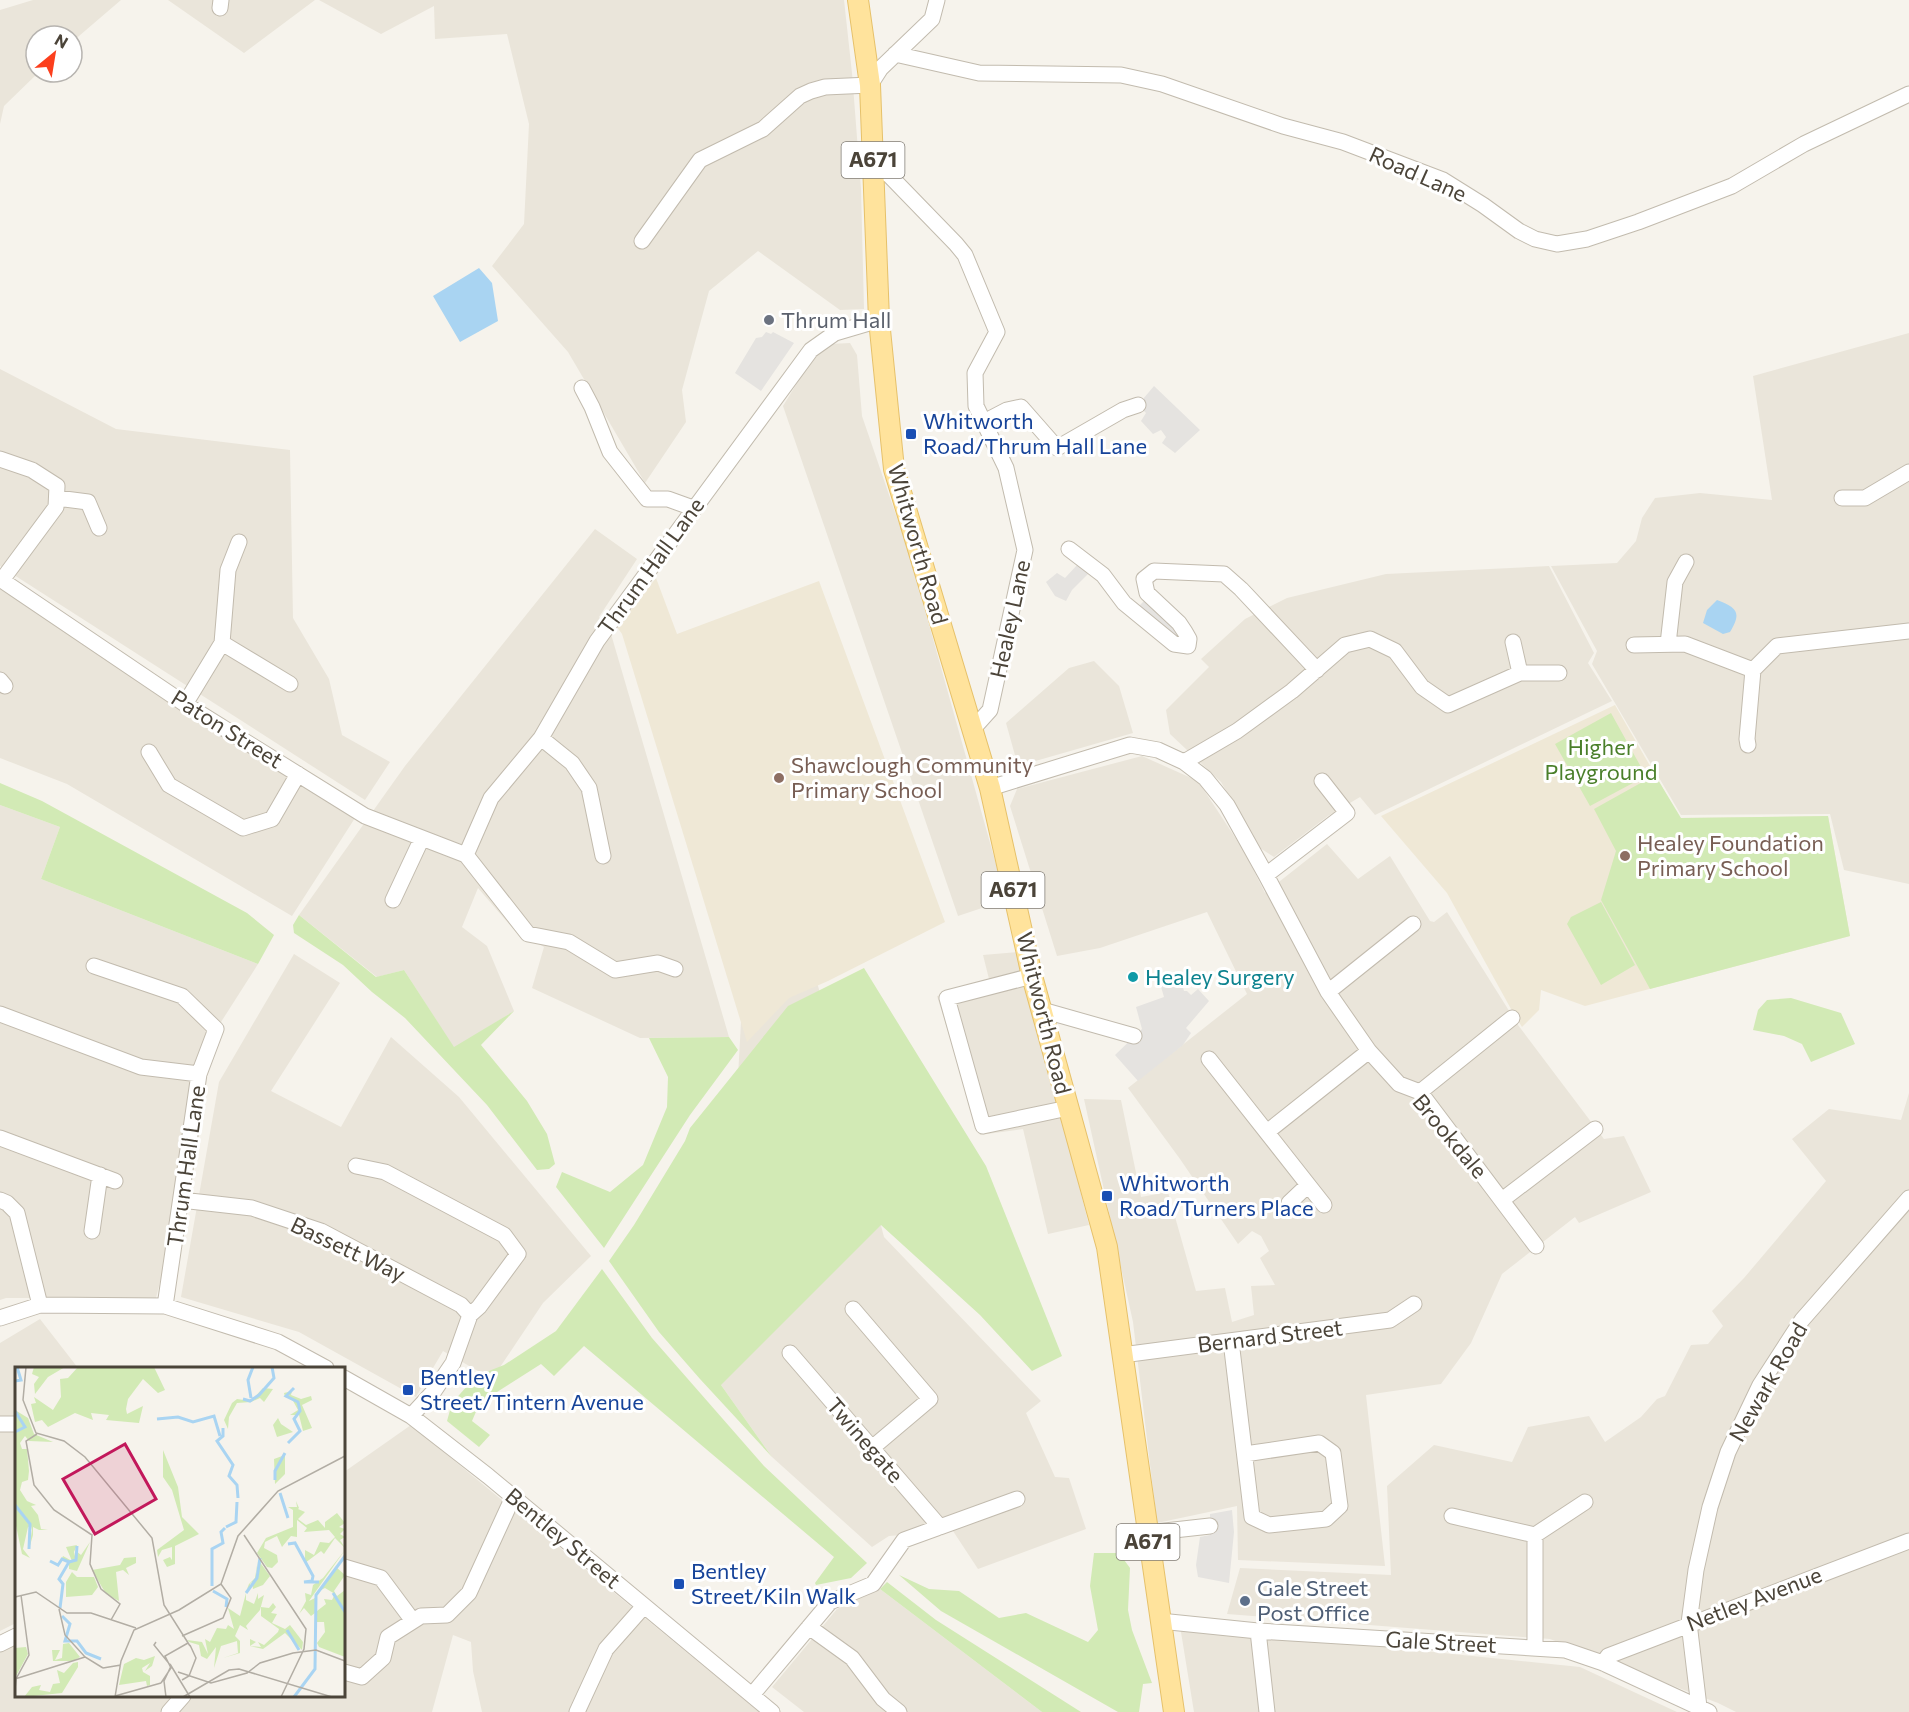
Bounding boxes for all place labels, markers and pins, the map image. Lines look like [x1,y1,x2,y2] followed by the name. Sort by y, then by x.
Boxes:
[781,306,891,333] place label: Thrum Hall
[762,313,776,327] marker: Thrum Hall
[923,407,1147,459] place label: Whitworth Road/Thrum Hall Lane
[904,427,918,441] marker: Whitworth Road/Thrum Hall Lane
[791,751,1033,803] place label: Shawclough Community Primary School
[772,771,786,785] marker: Shawclough Community Primary School
[1637,829,1824,881] place label: Healey Foundation Primary School
[1618,849,1632,863] marker: Healey Foundation Primary School
[1145,963,1295,990] place label: Healey Surgery
[1126,970,1140,984] marker: Healey Surgery
[1119,1169,1314,1221] place label: Whitworth Road/Turners Place
[1100,1189,1114,1203] marker: Whitworth Road/Turners Place
[420,1363,644,1415] place label: Bentley Street/Tintern Avenue
[401,1383,415,1397] marker: Bentley Street/Tintern Avenue
[691,1557,856,1609] place label: Bentley Street/Kiln Walk
[1257,1574,1370,1626] place label: Gale Street Post Office
[672,1577,686,1591] marker: Bentley Street/Kiln Walk
[1238,1594,1252,1608] marker: Gale Street Post Office

